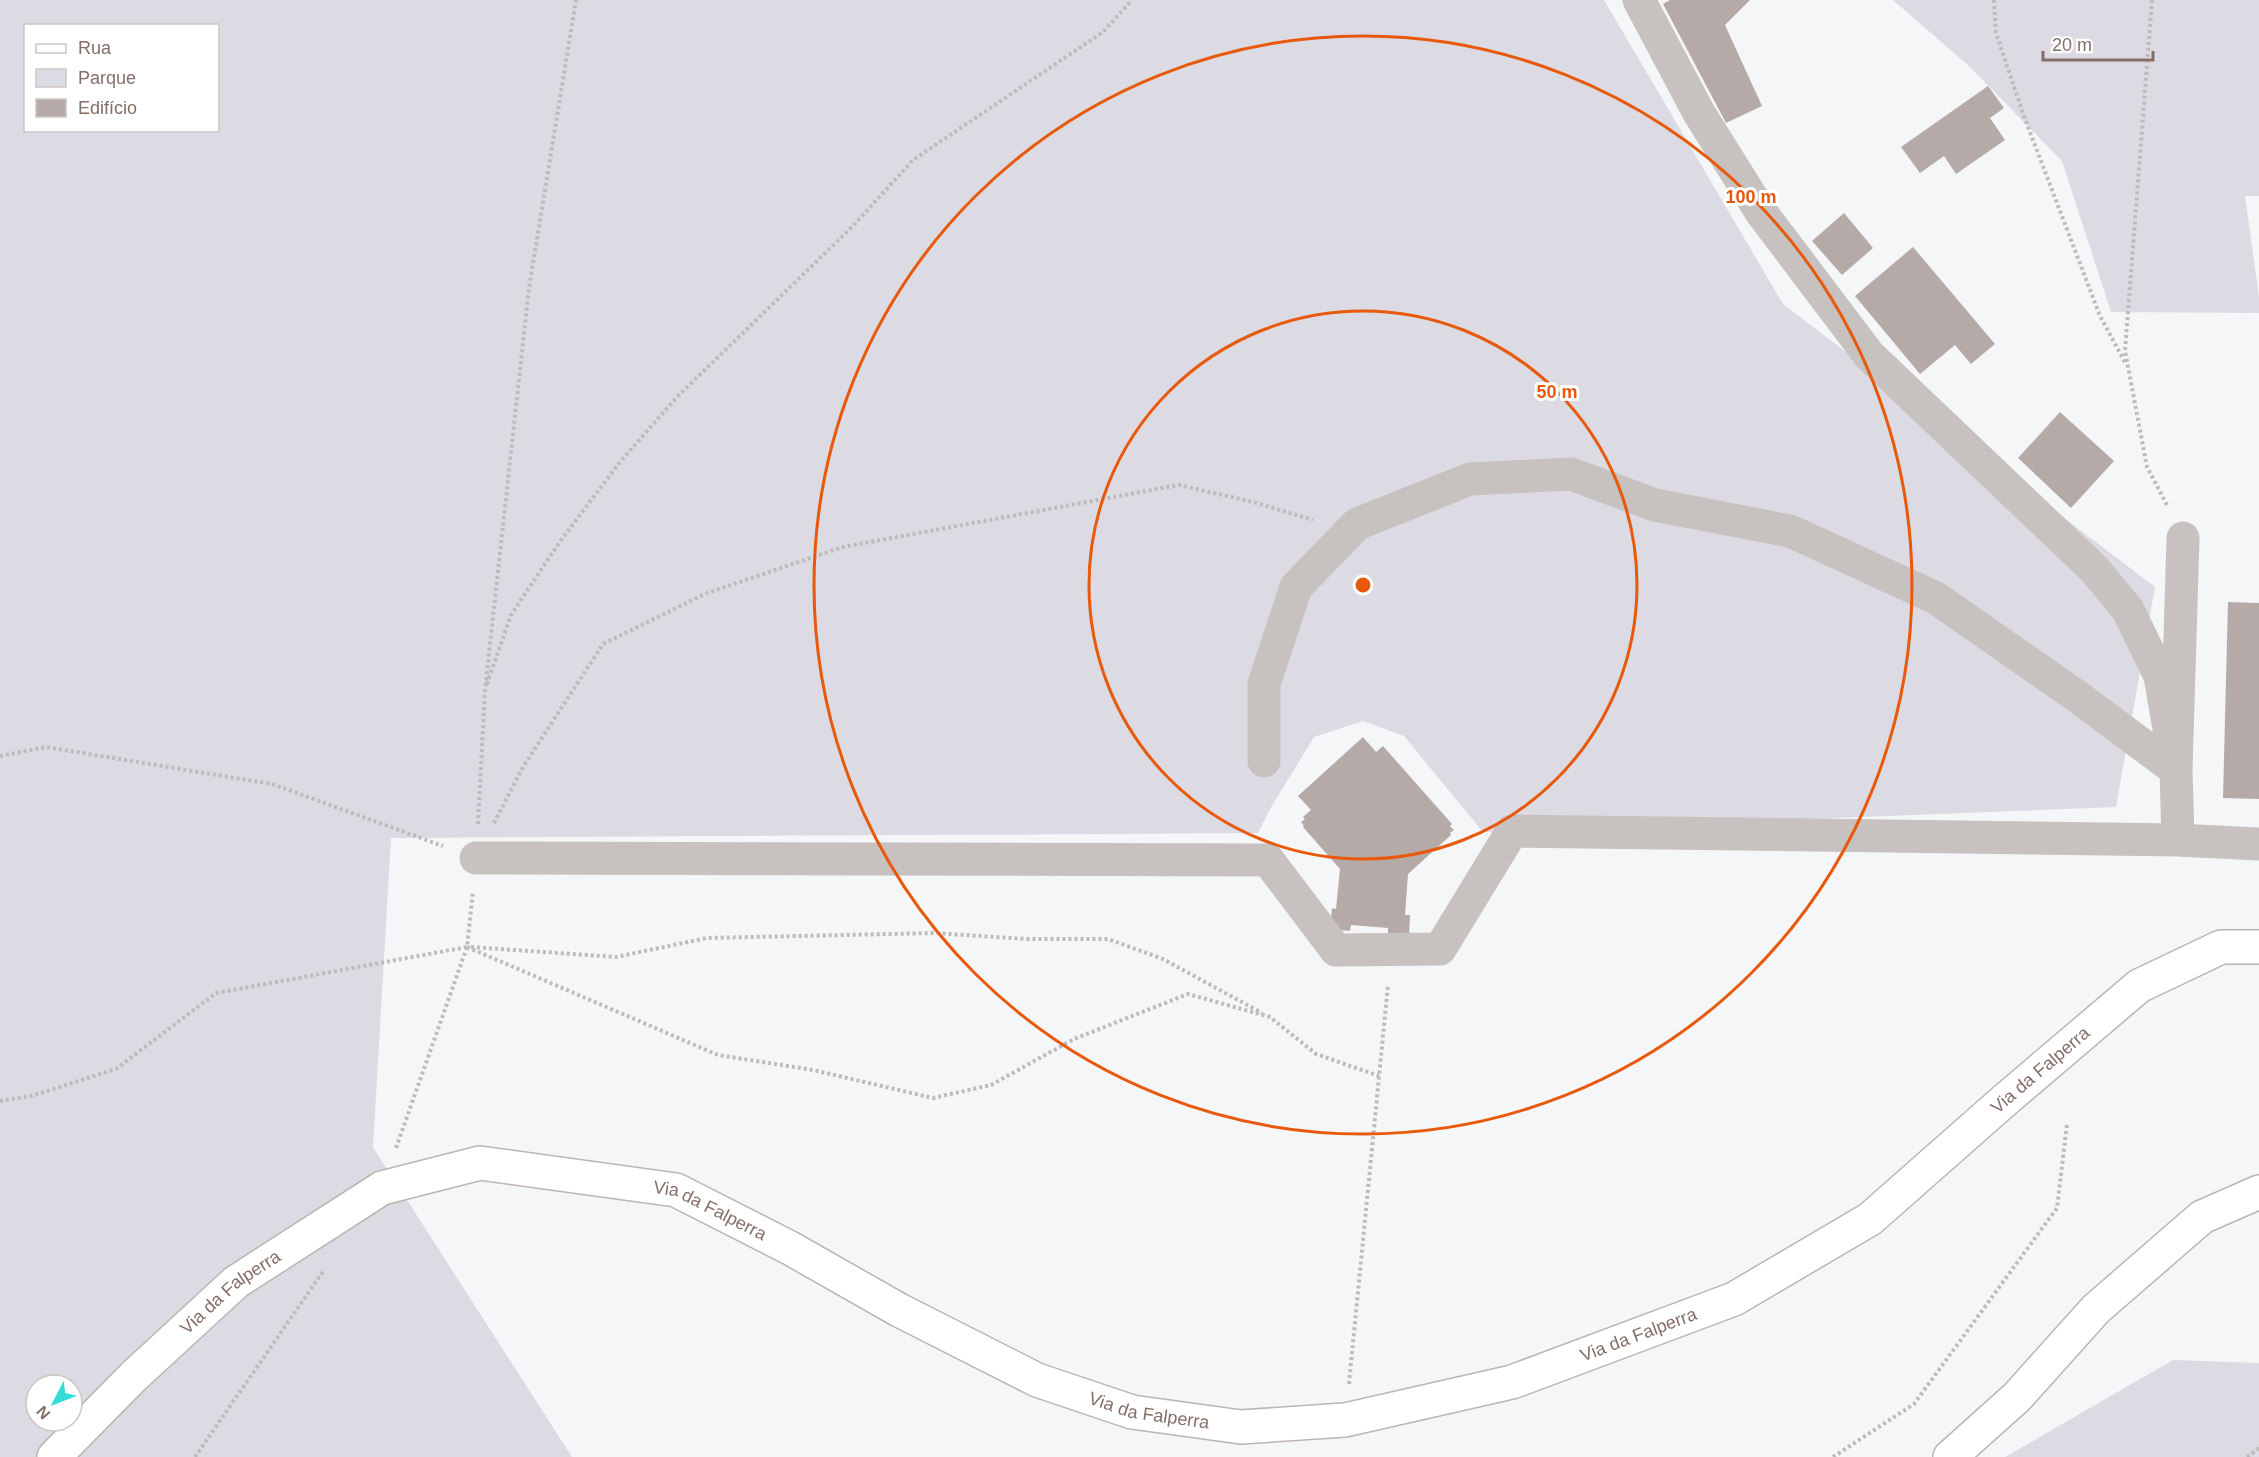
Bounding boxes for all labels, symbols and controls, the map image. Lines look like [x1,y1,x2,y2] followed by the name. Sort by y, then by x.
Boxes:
[24,24,219,132] legend
[2043,24,2152,62] scale bar
[2052,35,2092,55] text: 20 m
[78,38,112,58] text: Rua
[78,68,136,88] text: Parque
[78,98,137,118] text: Edifício
[1725,187,1777,207] text: 100 m
[1536,382,1578,402] text: 50 m
[1353,575,1373,595] centre of rings
[1987,1022,2094,1118] street label: Via da Falperra
[652,1177,771,1245] street label: Via da Falperra
[176,1246,285,1338] street label: Via da Falperra
[1577,1304,1700,1366] street label: Via da Falperra
[24,1373,84,1433] north arrow
[1086,1388,1212,1433] street label: Via da Falperra
[33,1403,53,1423] text: N

